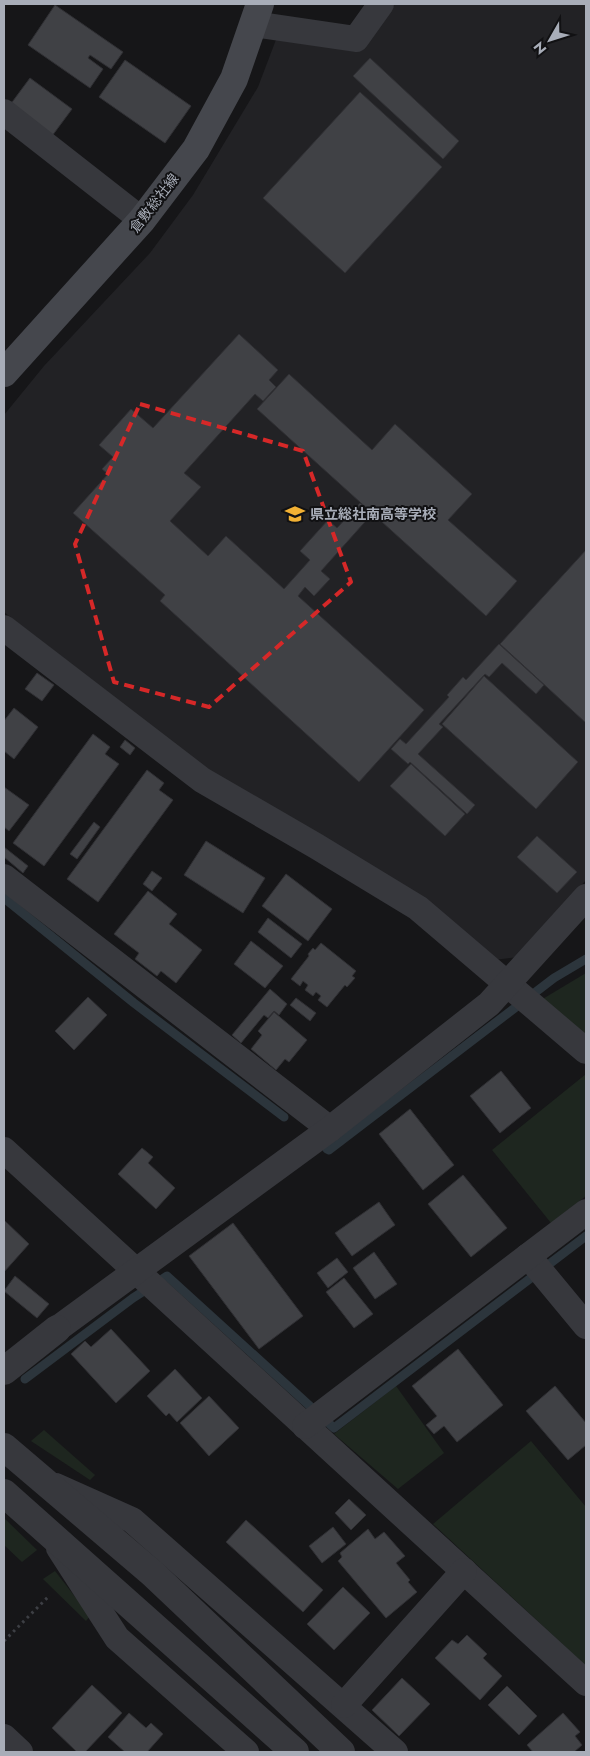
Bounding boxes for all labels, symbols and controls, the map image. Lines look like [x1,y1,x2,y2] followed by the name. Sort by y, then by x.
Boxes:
[525,15,575,65] north arrow
[529,38,551,59] text: N
[125,169,183,237] street label: 倉敷総社線
[284,503,306,525] school or university icon: 県立総社南高等学校
[310,504,436,524] place label: 県立総社南高等学校

